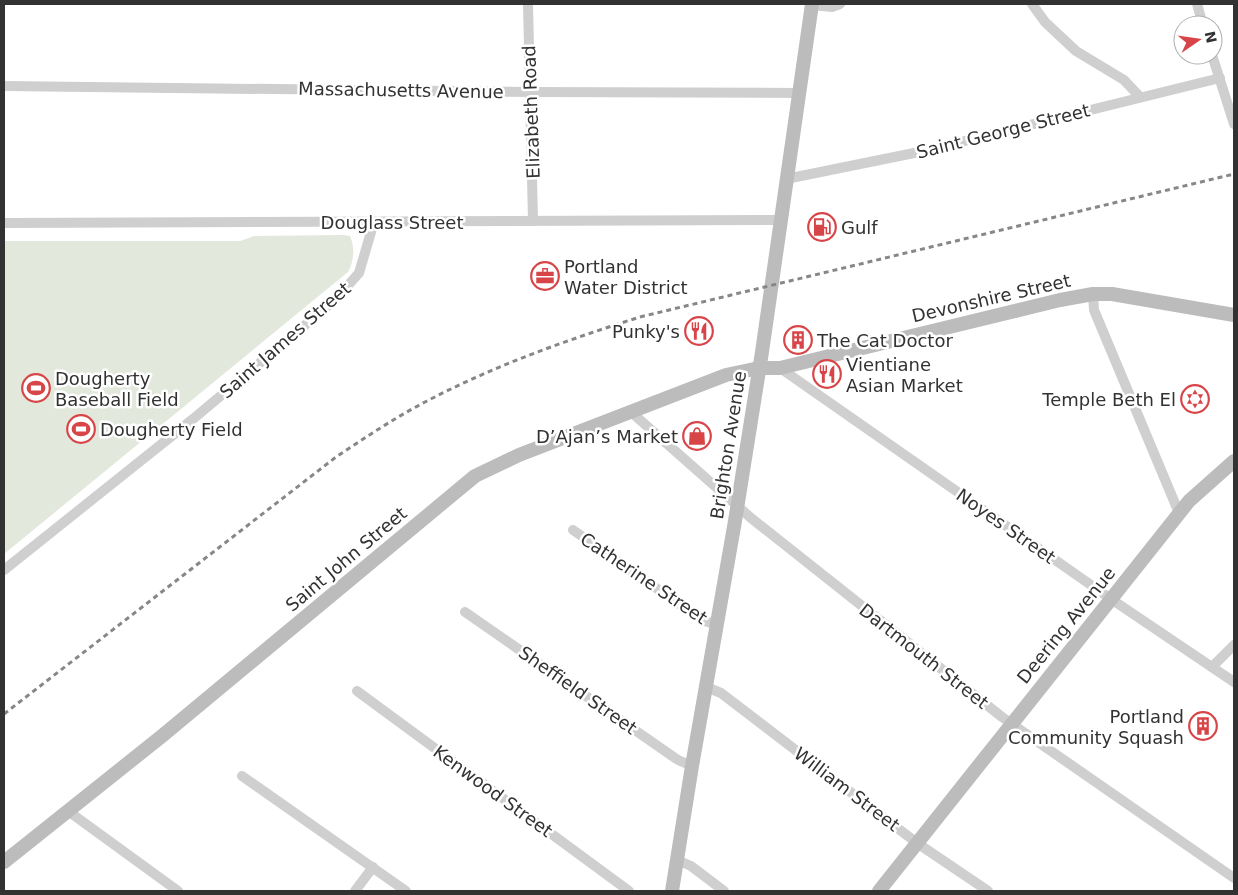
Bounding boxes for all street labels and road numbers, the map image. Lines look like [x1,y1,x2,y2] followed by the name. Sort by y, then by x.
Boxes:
[518,45,544,179] street label: Elizabeth Road
[298,78,504,102] street label: Massachusetts Avenue
[914,99,1092,163] street label: Saint George Street
[321,212,463,233] street label: Douglass Street
[910,270,1072,326] street label: Devonshire Street
[215,277,355,403] street label: Saint James Street
[706,369,750,521] street label: Brighton Avenue
[952,484,1060,568] street label: Noyes Street
[281,502,411,616] street label: Saint John Street
[577,528,711,628] street label: Catherine Street
[1013,562,1119,688] street label: Deering Avenue
[855,599,993,713] street label: Dartmouth Street
[515,641,641,739] street label: Sheffield Street
[429,741,557,841] street label: Kenwood Street
[790,743,904,835] street label: William Street

